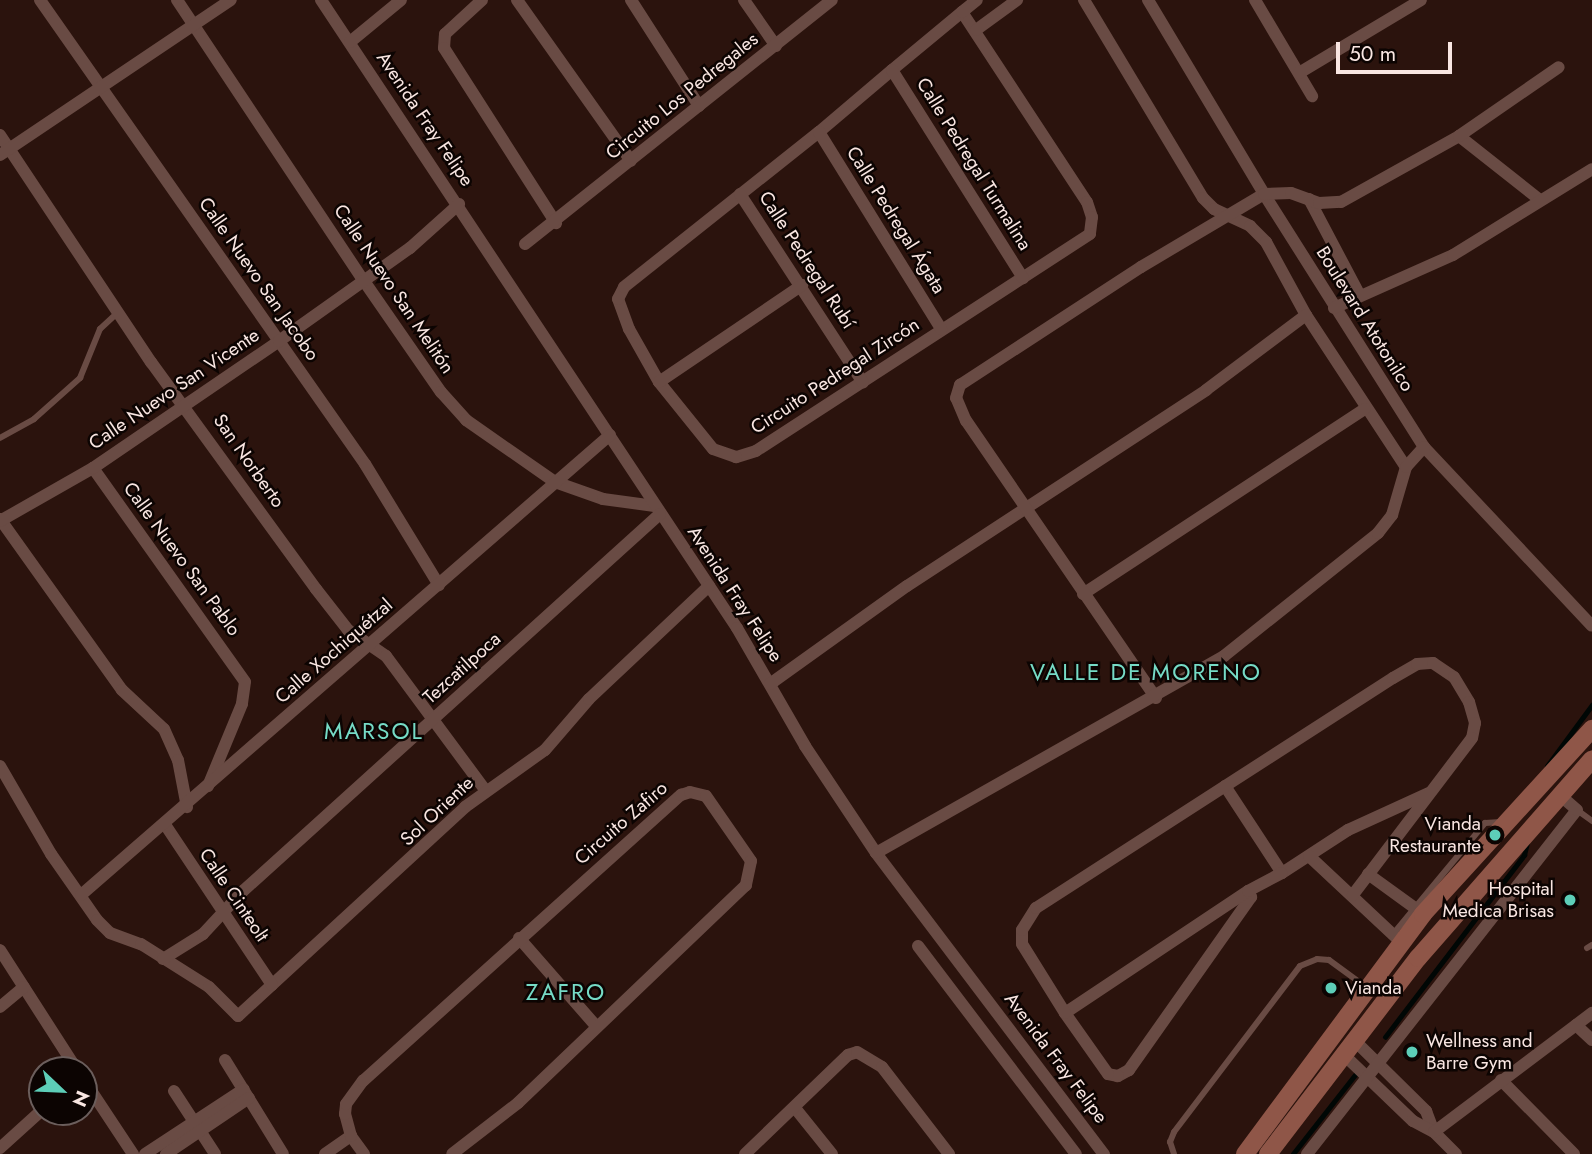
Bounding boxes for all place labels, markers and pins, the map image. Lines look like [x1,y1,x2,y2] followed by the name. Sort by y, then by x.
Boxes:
[1389,813,1481,857] place label: Vianda Restaurante
[1487,827,1503,843] marker: Vianda Restaurante
[1443,878,1554,922] place label: Hospital Medica Brisas
[1560,890,1580,910] marker: Hospital Medica Brisas
[1345,977,1402,999] place label: Vianda
[1323,980,1339,996] marker: Vianda
[1426,1030,1533,1074] place label: Wellness and Barre Gym
[1404,1044,1420,1060] marker: Wellness and Barre Gym

